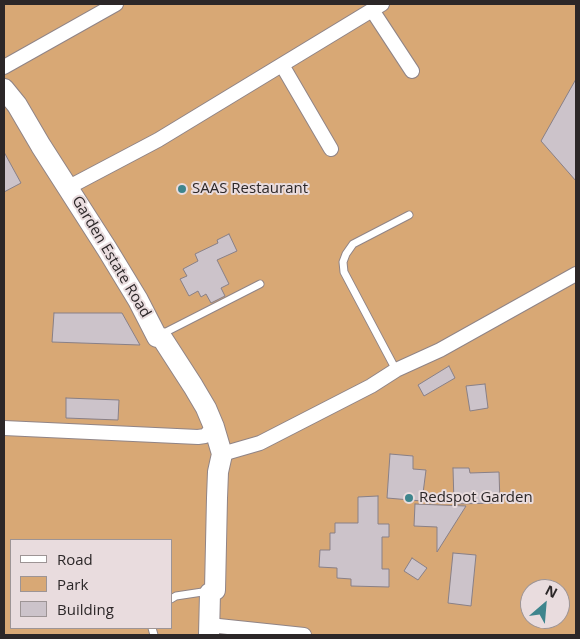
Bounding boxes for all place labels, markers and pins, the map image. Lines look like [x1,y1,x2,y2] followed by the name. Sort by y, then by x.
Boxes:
[192,180,308,198] place label: SAAS Restaurant
[176,183,188,195] marker: SAAS Restaurant
[419,489,533,507] place label: Redspot Garden
[403,492,415,504] marker: Redspot Garden

